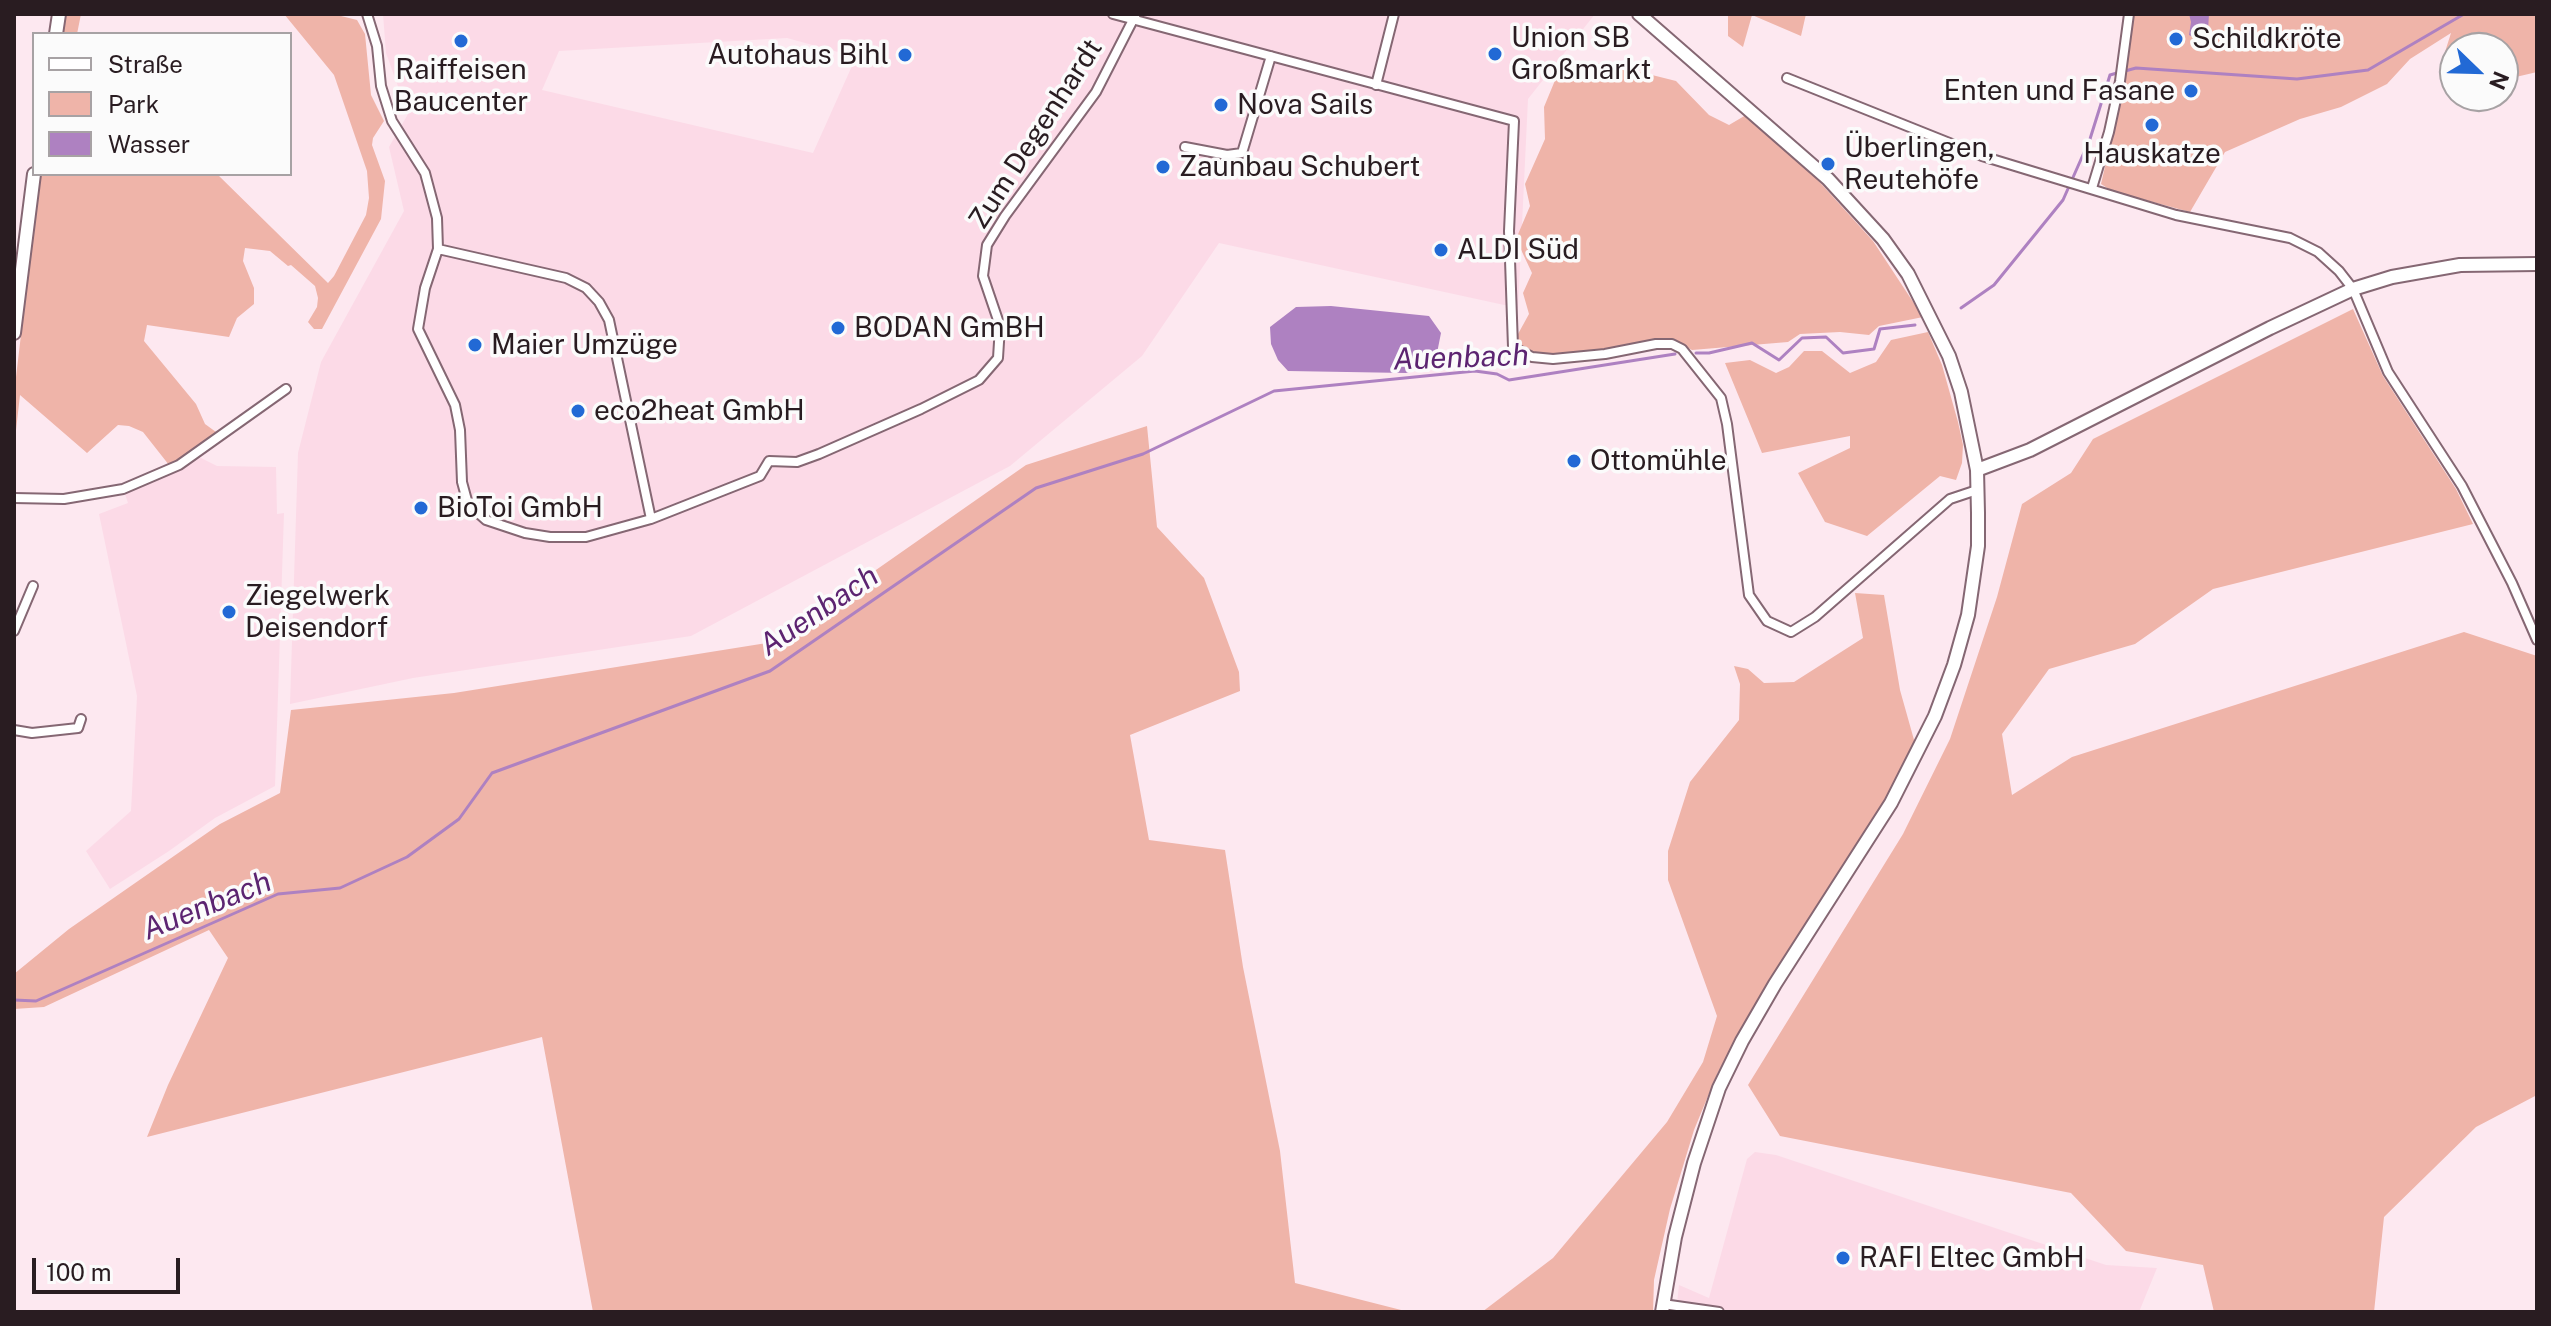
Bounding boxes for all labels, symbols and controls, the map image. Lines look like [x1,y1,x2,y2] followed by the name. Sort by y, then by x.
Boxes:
[1511,21,1651,87] place label: Union SB Großmarkt
[2192,22,2342,56] place label: Schildkröte
[2167,30,2185,48] marker: Schildkröte
[32,32,292,176] legend
[452,32,470,50] marker: Raiffeisen Baucenter
[2439,32,2519,112] north arrow
[962,33,1110,235] street label: Zum Degenhardt
[707,38,889,72] place label: Autohaus Bihl
[1486,45,1504,63] marker: Union SB Großmarkt
[896,46,914,64] marker: Autohaus Bihl
[108,50,183,78] text: Straße
[394,53,528,119] place label: Raiffeisen Baucenter
[2484,68,2515,94] text: N
[1944,74,2175,108] place label: Enten und Fasane
[2182,82,2200,100] marker: Enten und Fasane
[1237,88,1373,122] place label: Nova Sails
[108,90,159,118] text: Park
[1212,96,1230,114] marker: Nova Sails
[2143,116,2161,134] marker: Hauskatze
[108,130,190,158] text: Wasser
[1844,131,1994,197] place label: Überlingen, Reutehöfe
[2083,137,2221,171] place label: Hauskatze
[1179,150,1420,184] place label: Zaunbau Schubert
[1819,155,1837,173] marker: Überlingen, Reutehöfe
[1154,158,1172,176] marker: Zaunbau Schubert
[1457,233,1579,267] place label: ALDI Süd
[1432,241,1450,259] marker: ALDI Süd
[854,311,1045,345] place label: BODAN GmBH
[829,319,847,337] marker: BODAN GmBH
[491,328,678,362] place label: Maier Umzüge
[466,336,484,354] marker: Maier Umzüge
[1393,338,1529,378] water label: Auenbach
[594,394,805,428] place label: eco2heat GmbH
[569,402,587,420] marker: eco2heat GmbH
[1590,444,1727,478] place label: Ottomühle
[1565,452,1583,470] marker: Ottomühle
[437,491,603,525] place label: BioToi GmbH
[412,499,430,517] marker: BioToi GmbH
[753,558,885,664] water label: Auenbach
[245,579,390,645] place label: Ziegelwerk Deisendorf
[220,603,238,621] marker: Ziegelwerk Deisendorf
[137,864,277,948] water label: Auenbach
[1859,1241,2085,1275] place label: RAFI Eltec GmbH
[36,1242,184,1292] scale bar
[1834,1249,1852,1267] marker: RAFI Eltec GmbH
[46,1258,112,1286] text: 100 m

